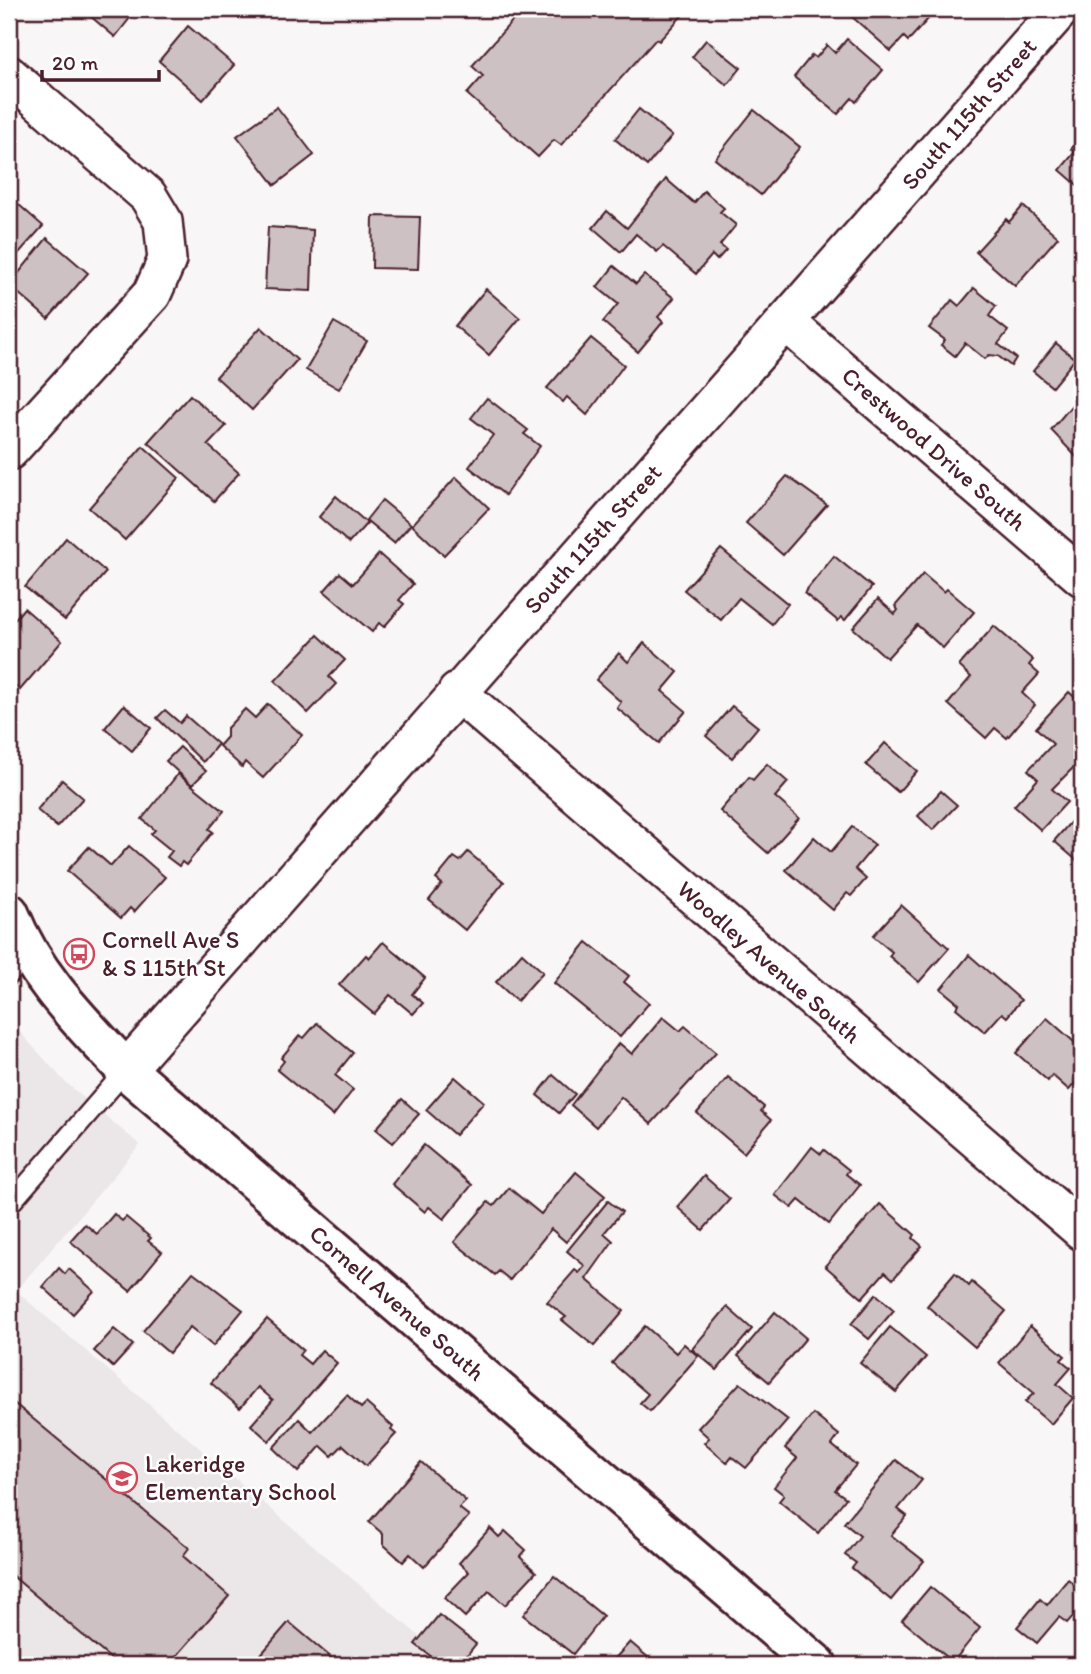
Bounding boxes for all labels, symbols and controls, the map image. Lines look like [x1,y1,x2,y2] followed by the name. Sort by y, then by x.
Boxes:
[895,32,1042,196] street label: South 115th Street
[42,38,159,82] scale bar
[52,50,99,75] text: 20 m
[836,361,1033,537] street label: Crestwood Drive South
[518,458,668,620] street label: South 115th Street
[672,874,867,1049] street label: Woodley Avenue South
[102,925,239,982] place label: Cornell Ave S & S 115th St
[62,937,96,971] bus stop icon: Cornell Ave S & S 115th St
[304,1219,491,1387] street label: Cornell Avenue South
[145,1449,337,1506] place label: Lakeridge Elementary School
[105,1461,139,1495] school or university icon: Lakeridge Elementary School

